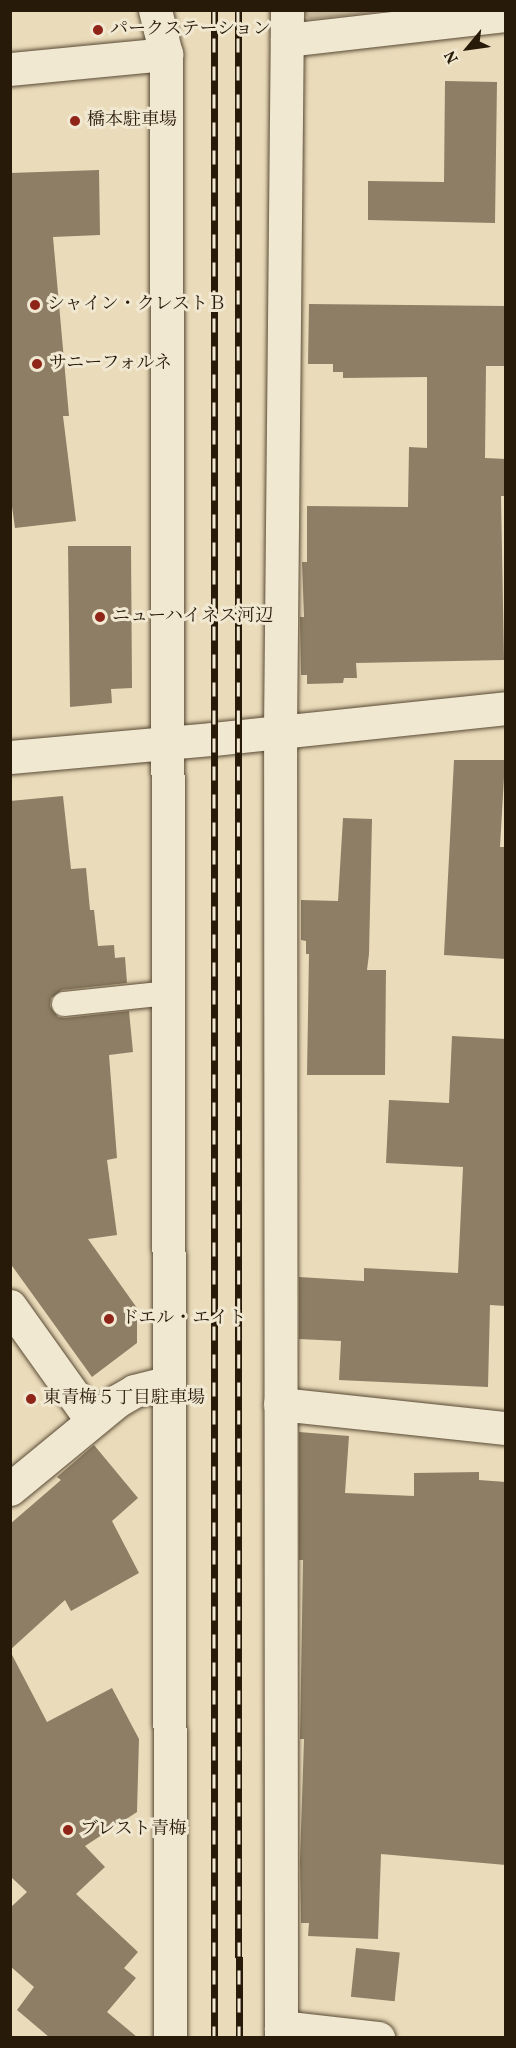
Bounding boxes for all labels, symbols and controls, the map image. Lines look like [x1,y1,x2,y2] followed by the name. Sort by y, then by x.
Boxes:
[438,18,498,78] north arrow
[110,19,272,41] place label: パークステーション
[91,23,105,37] marker: パークステーション
[440,46,465,67] text: N
[87,110,177,132] place label: 橋本駐車場
[68,114,82,128] marker: 橋本駐車場
[47,294,227,316] place label: シャイン・クレストＢ
[28,298,42,312] marker: シャイン・クレストＢ
[49,353,175,375] place label: サニーフォルネ
[30,357,44,371] marker: サニーフォルネ
[112,606,274,628] place label: ニューハイネス河辺
[93,610,107,624] marker: ニューハイネス河辺
[121,1308,247,1330] place label: ドエル・エイト
[102,1312,116,1326] marker: ドエル・エイト
[43,1388,205,1410] place label: 東青梅５丁目駐車場
[24,1392,38,1406] marker: 東青梅５丁目駐車場
[80,1819,188,1841] place label: ブレスト青梅
[61,1823,75,1837] marker: ブレスト青梅

